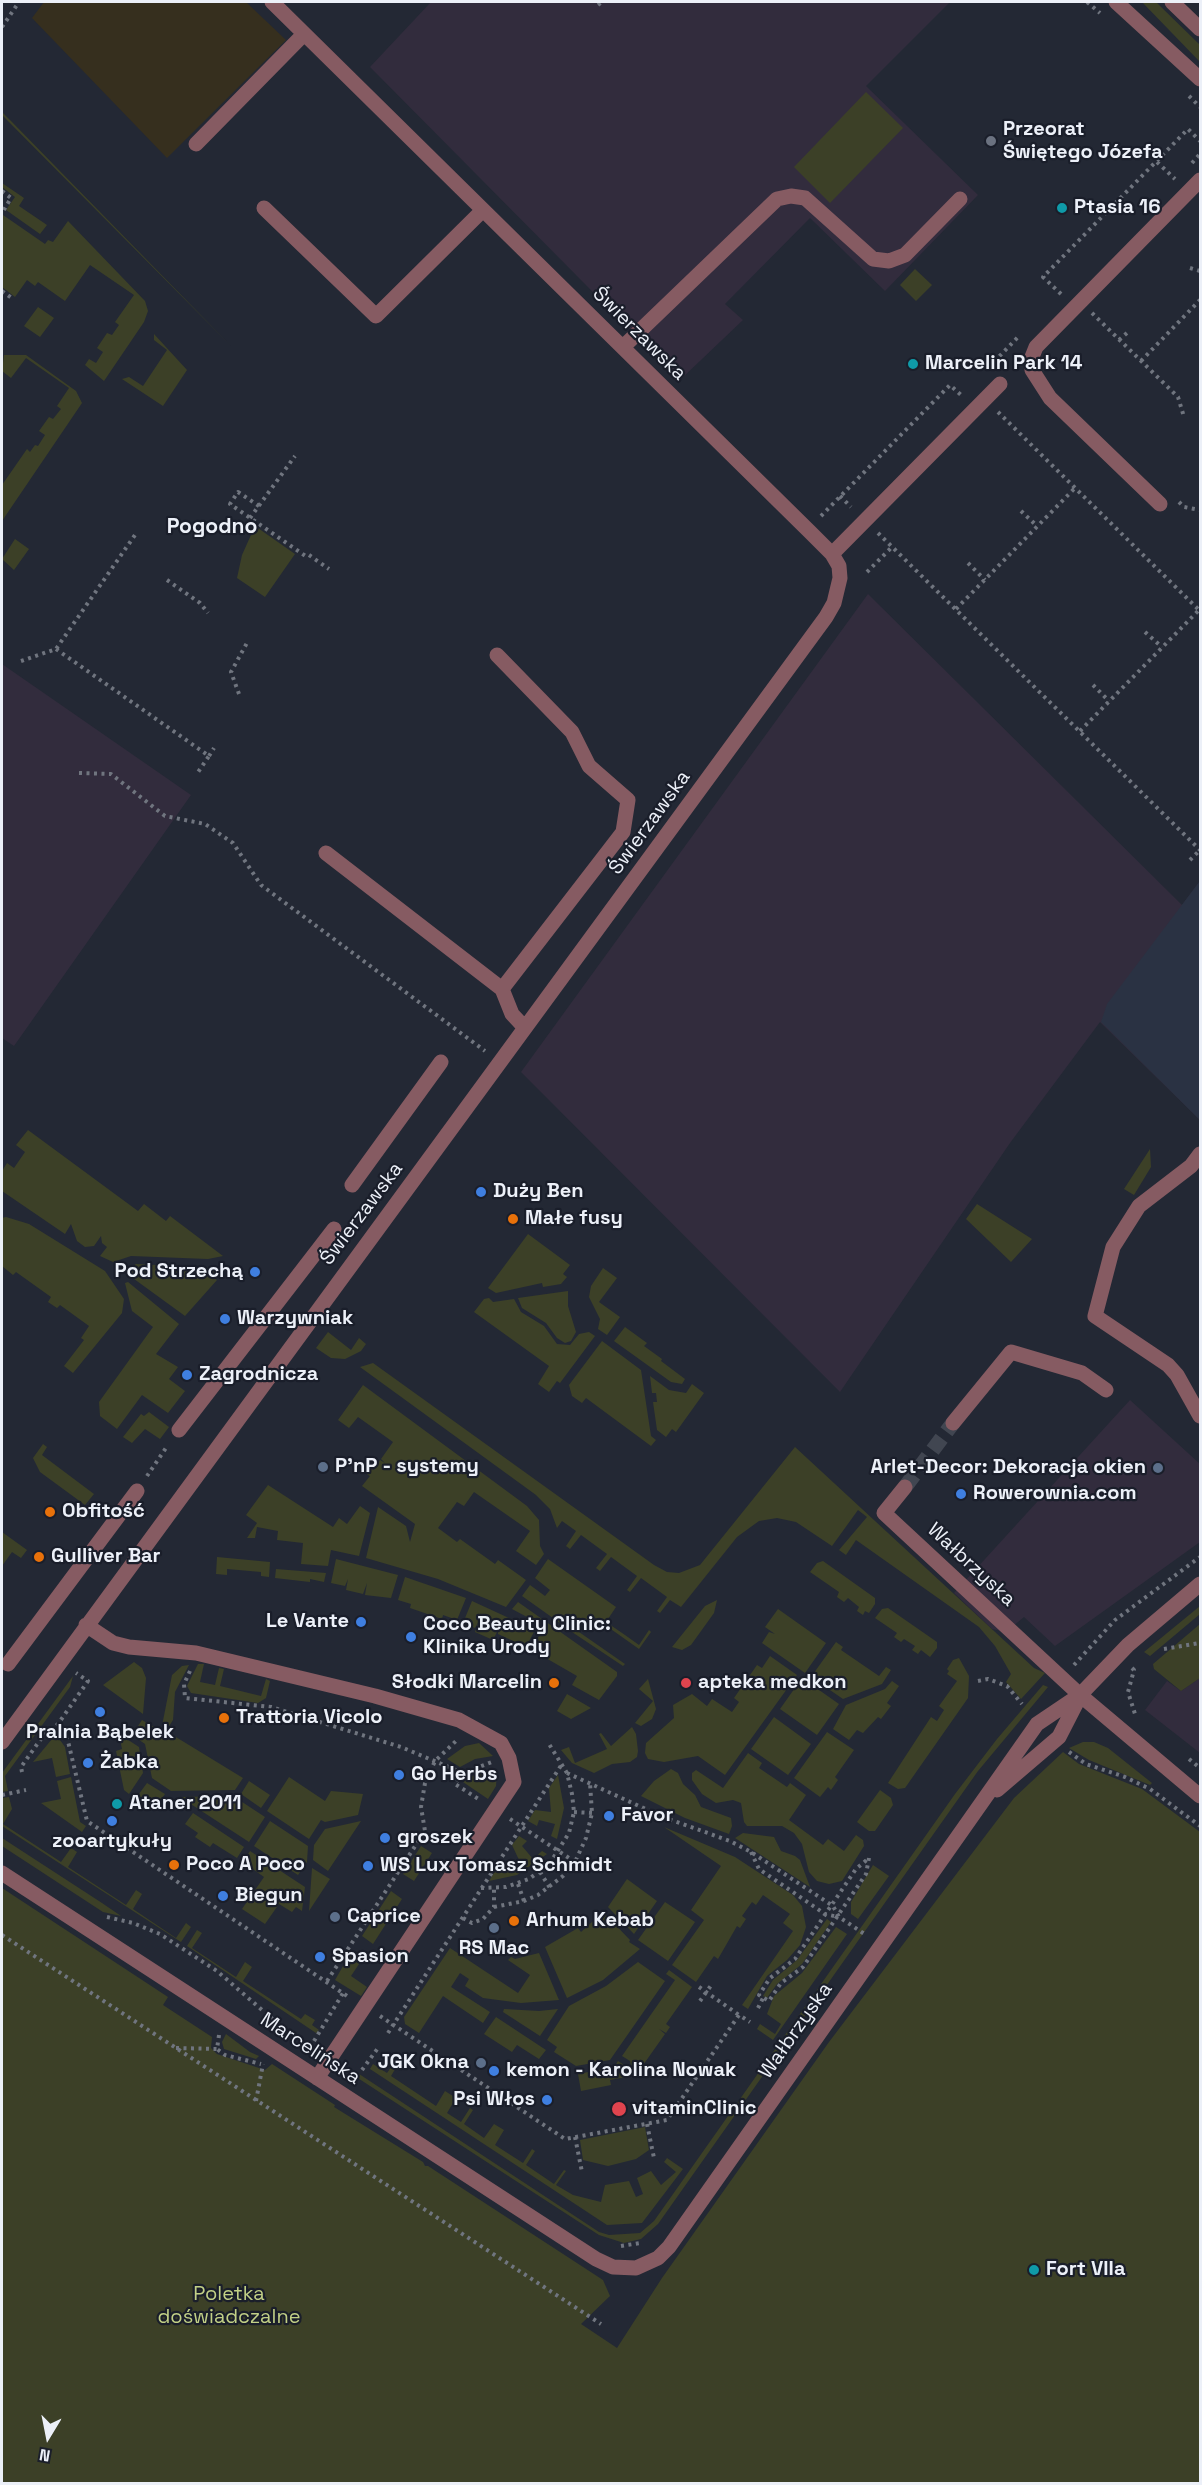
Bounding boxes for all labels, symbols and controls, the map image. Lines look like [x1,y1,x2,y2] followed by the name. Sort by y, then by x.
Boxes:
[1003,118,1163,165] place label: Przeorat Świętego Józefa
[984,134,998,148] marker: Przeorat Świętego Józefa
[1074,196,1161,220] place label: Ptasia 16
[1055,201,1069,215] marker: Ptasia 16
[587,282,691,386] street label: Świerzawska
[925,352,1083,376] place label: Marcelin Park 14
[906,357,920,371] marker: Marcelin Park 14
[167,514,257,540] district label: Pogodno
[604,766,696,880] street label: Świerzawska
[315,1158,409,1270] street label: Świerzawska
[493,1180,584,1204] place label: Duży Ben
[474,1185,488,1199] marker: Duży Ben
[525,1207,623,1231] place label: Małe fusy
[506,1212,520,1226] marker: Małe fusy
[115,1260,243,1284] place label: Pod Strzechą
[248,1265,262,1279] marker: Pod Strzechą
[237,1307,353,1331] place label: Warzywniak
[218,1312,232,1326] marker: Warzywniak
[199,1363,318,1387] place label: Zagrodnicza
[180,1368,194,1382] marker: Zagrodnicza
[335,1455,479,1479] place label: P'nP - systemy
[870,1456,1146,1480] place label: Arlet-Decor: Dekoracja okien
[316,1460,330,1474] marker: P'nP - systemy
[1151,1461,1165,1475] marker: Arlet-Decor: Dekoracja okien
[973,1482,1137,1506] place label: Rowerownia.com
[954,1487,968,1501] marker: Rowerownia.com
[62,1500,145,1524] place label: Obfitość
[43,1505,57,1519] marker: Obfitość
[922,1518,1020,1612] street label: Wałbrzyska
[51,1545,160,1569] place label: Gulliver Bar
[32,1550,46,1564] marker: Gulliver Bar
[266,1610,349,1634] place label: Le Vante
[423,1613,611,1660] place label: Coco Beauty Clinic: Klinika Urody
[354,1615,368,1629] marker: Le Vante
[404,1630,418,1644] marker: Coco Beauty Clinic: Klinika Urody
[392,1671,542,1695] place label: Słodki Marcelin
[698,1671,847,1695] place label: apteka medkon
[547,1676,561,1690] marker: Słodki Marcelin
[679,1676,693,1690] marker: apteka medkon
[93,1705,107,1719] marker: Pralnia Bąbelek
[236,1706,383,1730] place label: Trattoria Vicolo
[217,1711,231,1725] marker: Trattoria Vicolo
[26,1721,174,1745] place label: Pralnia Bąbelek
[100,1751,158,1775] place label: Żabka
[81,1756,95,1770] marker: Żabka
[411,1763,497,1787] place label: Go Herbs
[392,1768,406,1782] marker: Go Herbs
[129,1792,242,1816] place label: Ataner 2011
[110,1797,124,1811] marker: Ataner 2011
[621,1804,673,1828] place label: Favor
[602,1809,616,1823] marker: Favor
[105,1814,119,1828] marker: zooartykuły
[397,1826,473,1850] place label: groszek
[52,1830,172,1854] place label: zooartykuły
[378,1831,392,1845] marker: groszek
[186,1853,305,1877] place label: Poco A Poco
[380,1854,612,1878] place label: WS Lux Tomasz Schmidt
[167,1858,181,1872] marker: Poco A Poco
[361,1859,375,1873] marker: WS Lux Tomasz Schmidt
[235,1884,303,1908] place label: Biegun
[216,1889,230,1903] marker: Biegun
[347,1905,421,1929] place label: Caprice
[526,1909,654,1933] place label: Arhum Kebab
[328,1910,342,1924] marker: Caprice
[507,1914,521,1928] marker: Arhum Kebab
[487,1921,501,1935] marker: RS Mac
[459,1937,529,1961] place label: RS Mac
[332,1945,409,1969] place label: Spasion
[313,1950,327,1964] marker: Spasion
[754,1978,838,2084] street label: Wałbrzyska
[255,2008,365,2090] street label: Marcelińska
[378,2051,469,2075] place label: JGK Okna
[474,2056,488,2070] marker: JGK Okna
[506,2059,736,2083] place label: kemon - Karolina Nowak
[487,2064,501,2078] marker: kemon - Karolina Nowak
[453,2088,535,2112] place label: Psi Włos
[540,2093,554,2107] marker: Psi Włos
[632,2097,757,2121] place label: vitaminClinic
[610,2100,628,2118] marker: vitaminClinic
[1046,2258,1125,2282] place label: Fort VIIa
[1027,2263,1041,2277] marker: Fort VIIa
[157,2283,301,2330] park label: Poletka doświadczalne
[18,2407,78,2467] north arrow
[38,2444,52,2466] text: N

